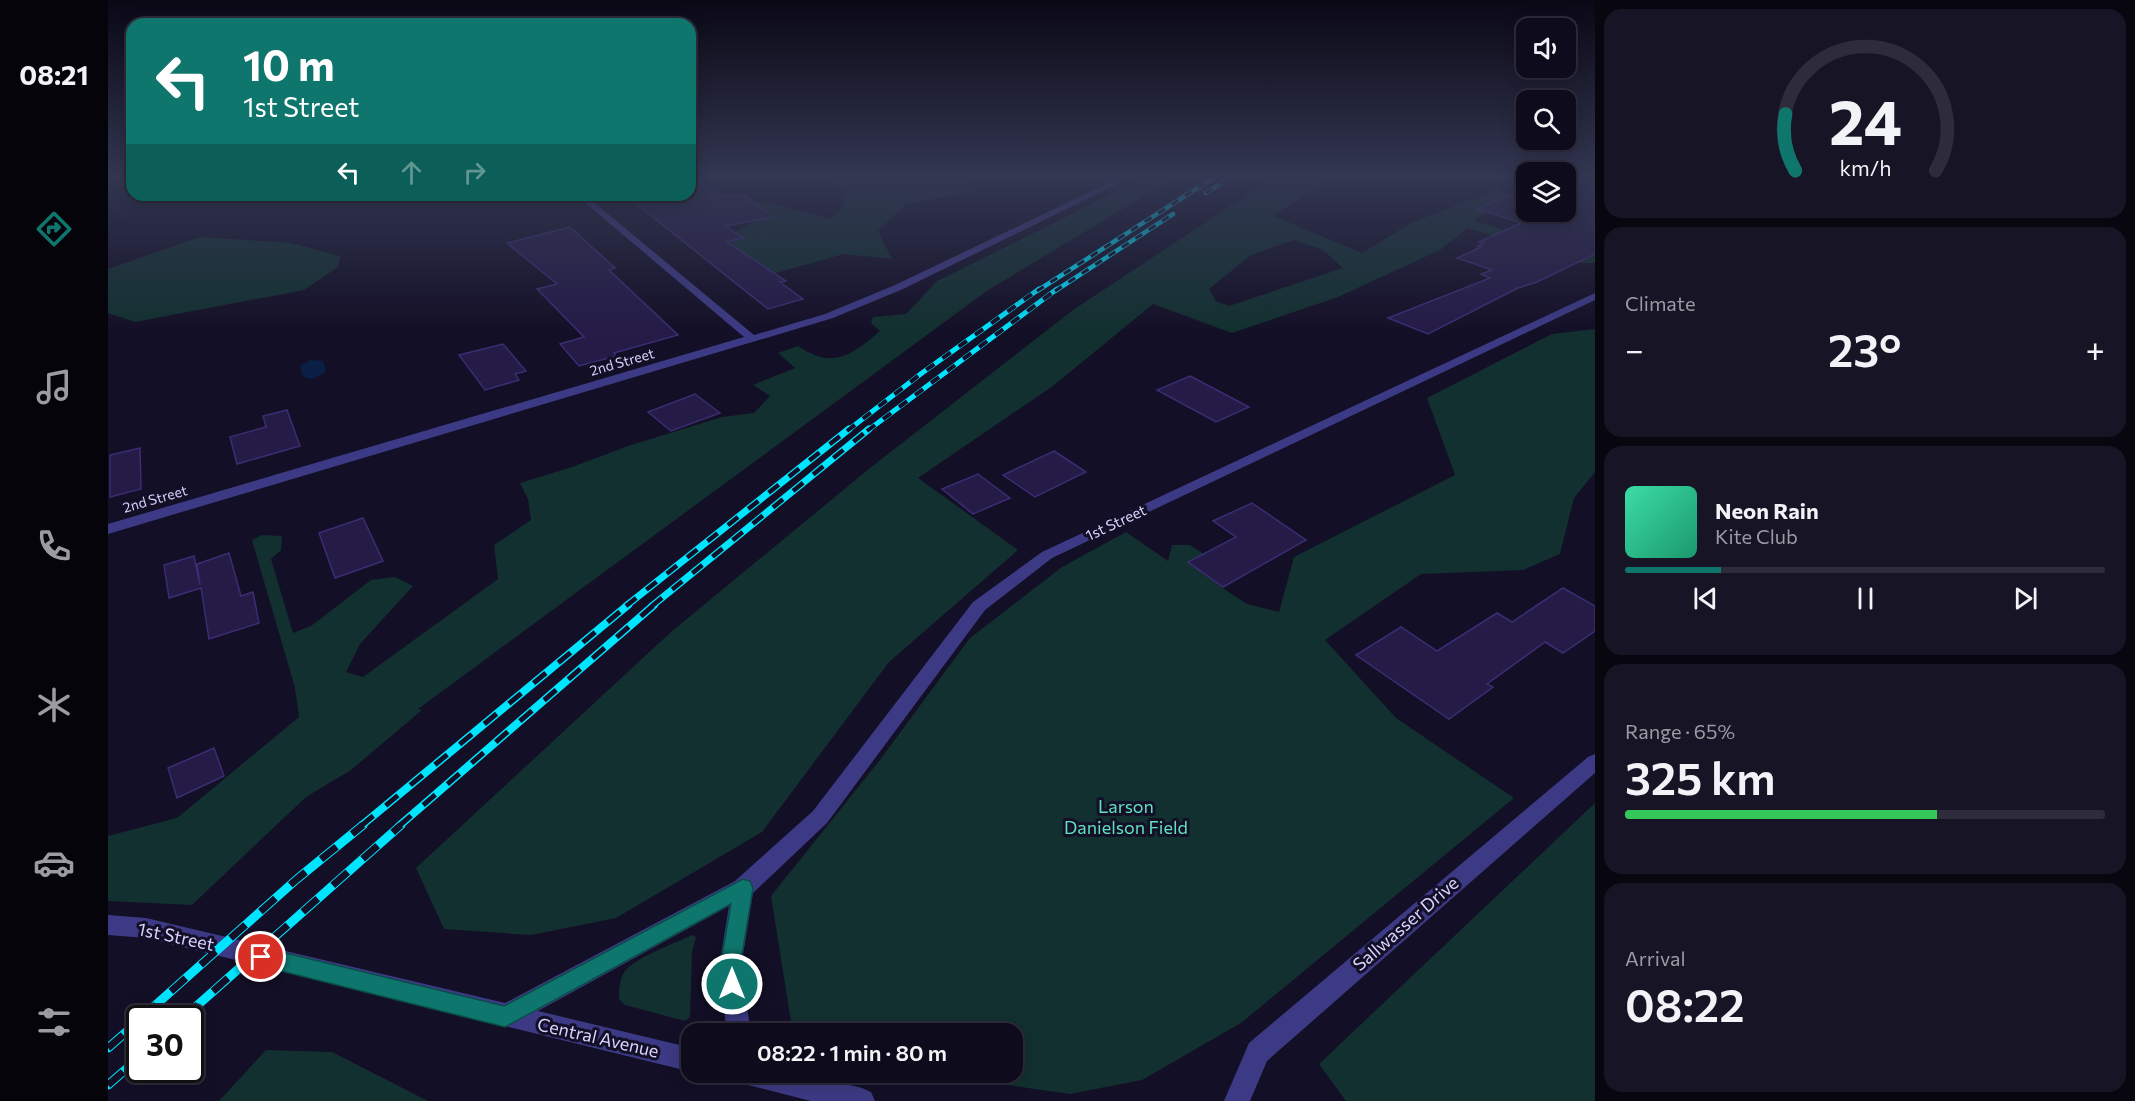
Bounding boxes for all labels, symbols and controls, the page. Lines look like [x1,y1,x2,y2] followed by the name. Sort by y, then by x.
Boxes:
[1516,18,1576,222] map controls
[1516,18,1576,78] button: sound
[243,38,335,90] text: 10 m
[144,42,222,120] icon: left
[19,58,89,91] text: 08:21
[1829,82,1901,158] text: 24
[243,90,359,123] text: 1st Street
[1516,90,1576,150] button: search
[1839,154,1891,180] text: km/h
[332,156,365,189] icon: left
[395,156,428,189] icon: ahead
[458,156,491,189] icon: right
[1516,162,1576,222] button: layers
[33,208,75,250] icon: directions
[1625,291,1695,315] text: Climate
[1828,321,1901,376] text: 23°
[1625,328,1644,369] text: −
[2086,328,2105,369] text: +
[588,344,656,379] street label: 2nd Street
[33,366,75,408] icon: music
[121,481,189,516] street label: 2nd Street
[1715,497,1819,524] text: Neon Rain
[1082,500,1149,544] street label: 1st Street
[1715,524,1798,548] text: Kite Club
[33,525,75,567] icon: phone
[1689,582,1722,615] icon: previous
[1849,582,1882,615] icon: pause
[2009,582,2042,615] icon: next
[33,684,75,726] icon: climate
[1625,719,1735,743] text: Range · 65%
[1625,749,1776,804] text: 325 km
[1064,795,1188,838] park label: Larson Danielson Field
[33,842,75,884] icon: car
[1348,871,1463,975] street label: Sallwasser Drive
[136,917,216,955] street label: 1st Street
[235,931,286,982] pin
[244,940,277,973] icon: arrive
[1625,946,1686,970] text: Arrival
[700,952,764,1016] position arrow
[1625,976,1745,1031] text: 08:22
[33,1001,75,1043] icon: filters
[126,1005,204,1083] speed limit sign: 30
[535,1012,661,1062] street label: Central Avenue
[757,1039,947,1066] text: 08:22 · 1 min · 80 m

